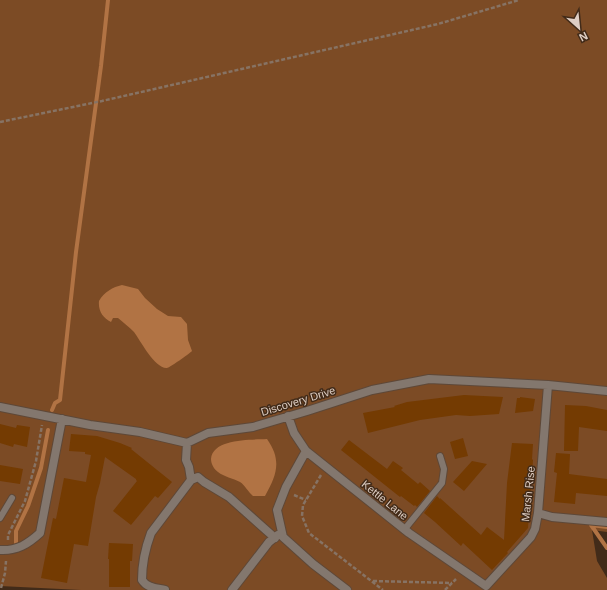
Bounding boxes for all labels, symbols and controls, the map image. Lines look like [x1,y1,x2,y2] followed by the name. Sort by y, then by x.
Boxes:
[559,8,599,48] north arrow
[577,30,590,44] text: N
[259,384,337,418] street label: Discovery Drive
[519,466,537,522] street label: Marsh Rise
[360,478,410,522] street label: Kettle Lane

